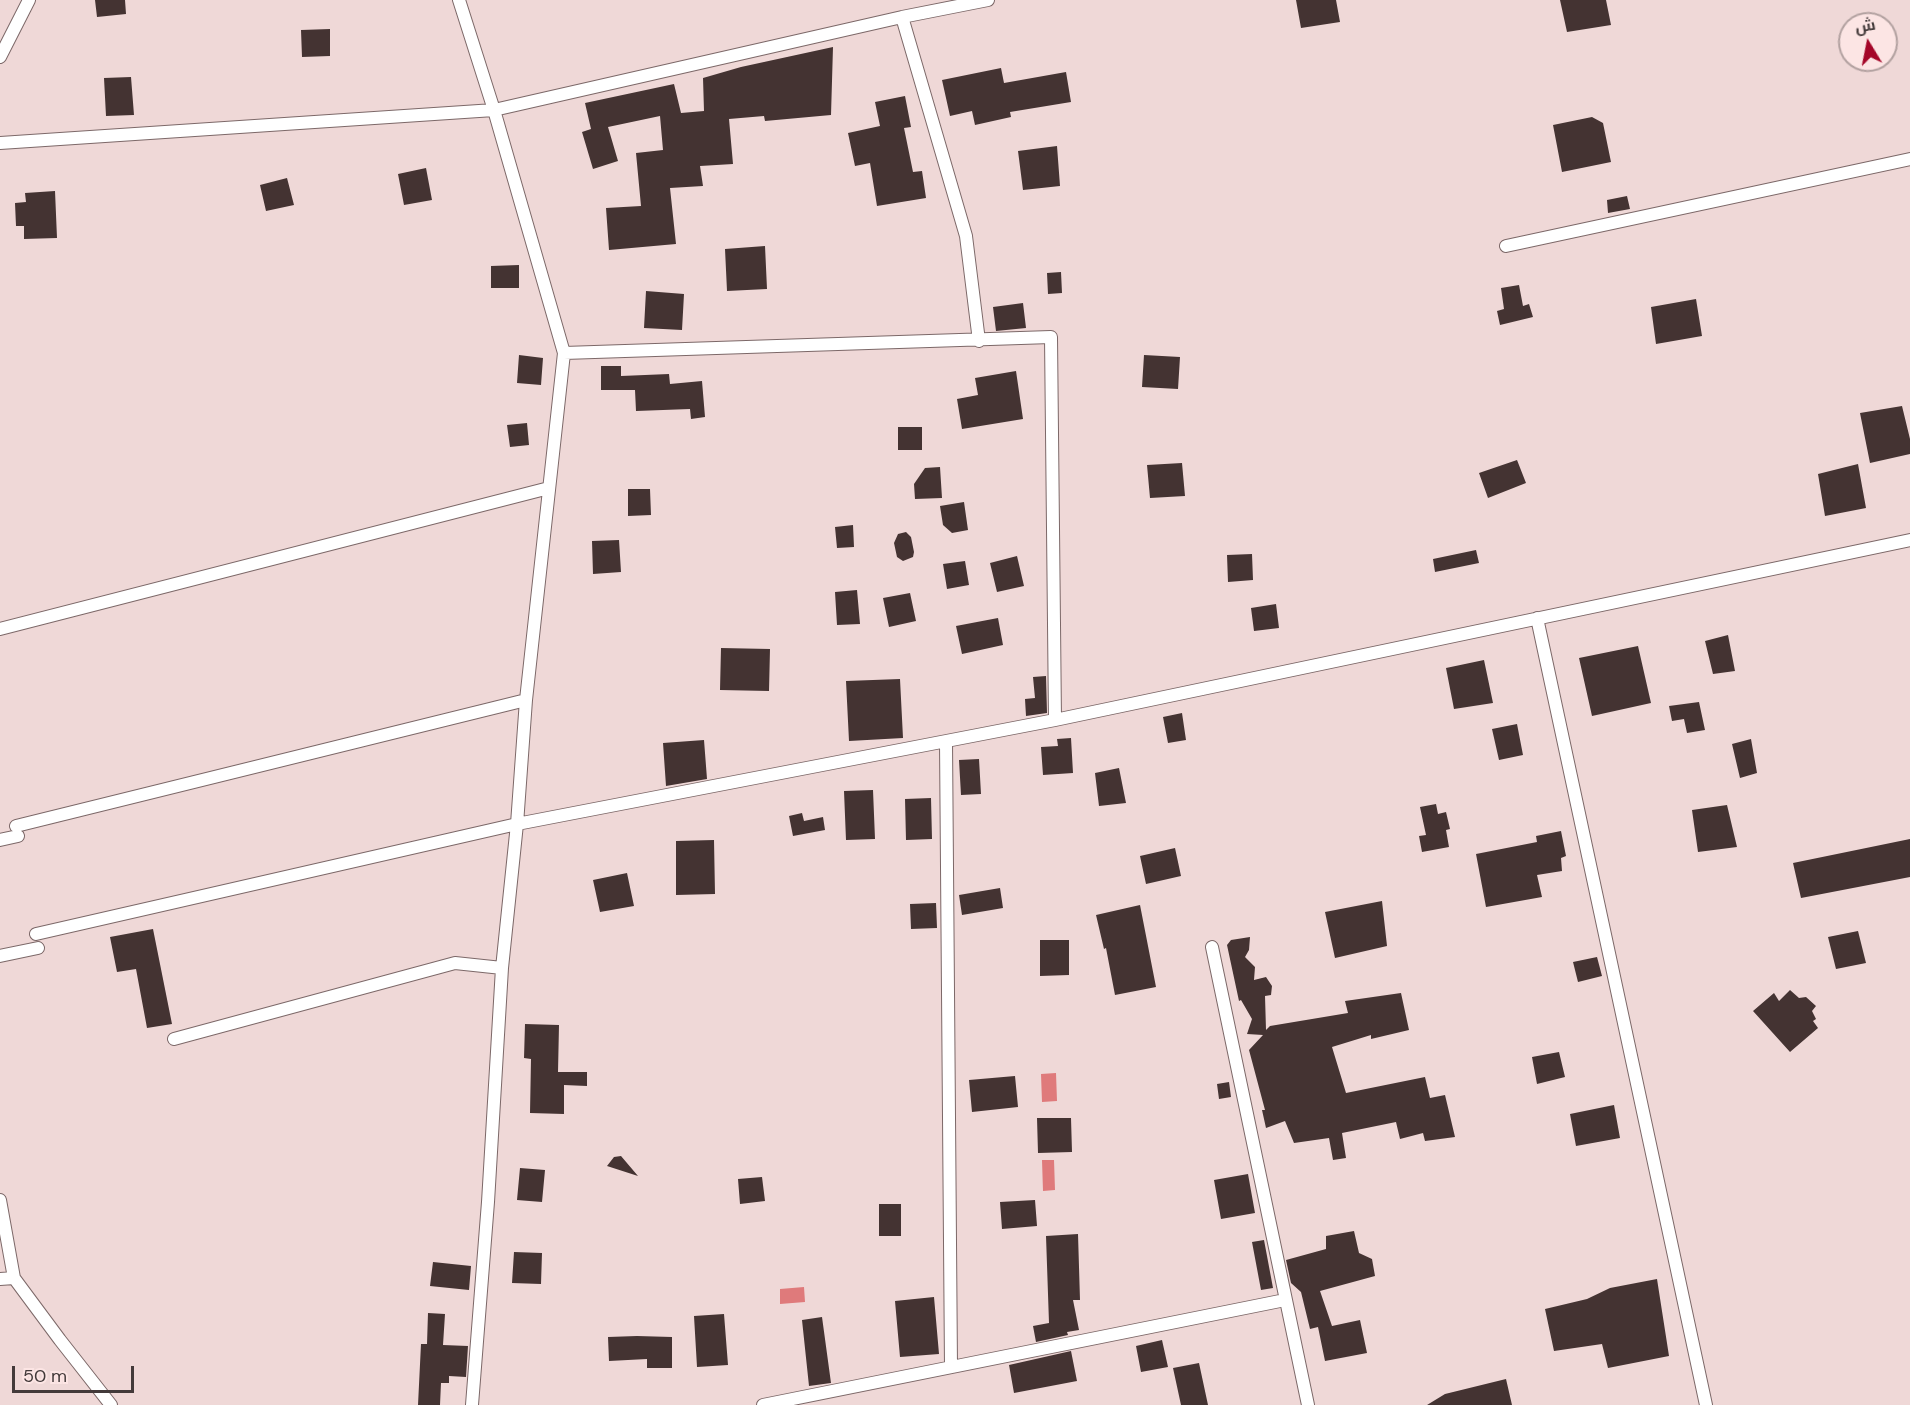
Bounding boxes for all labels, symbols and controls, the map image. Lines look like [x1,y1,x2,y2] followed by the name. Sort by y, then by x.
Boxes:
[1838,12,1898,72] north arrow
[1853,14,1877,38] text: ش
[15,1354,136,1392] scale bar
[23,1364,67,1388] text: 50 m

